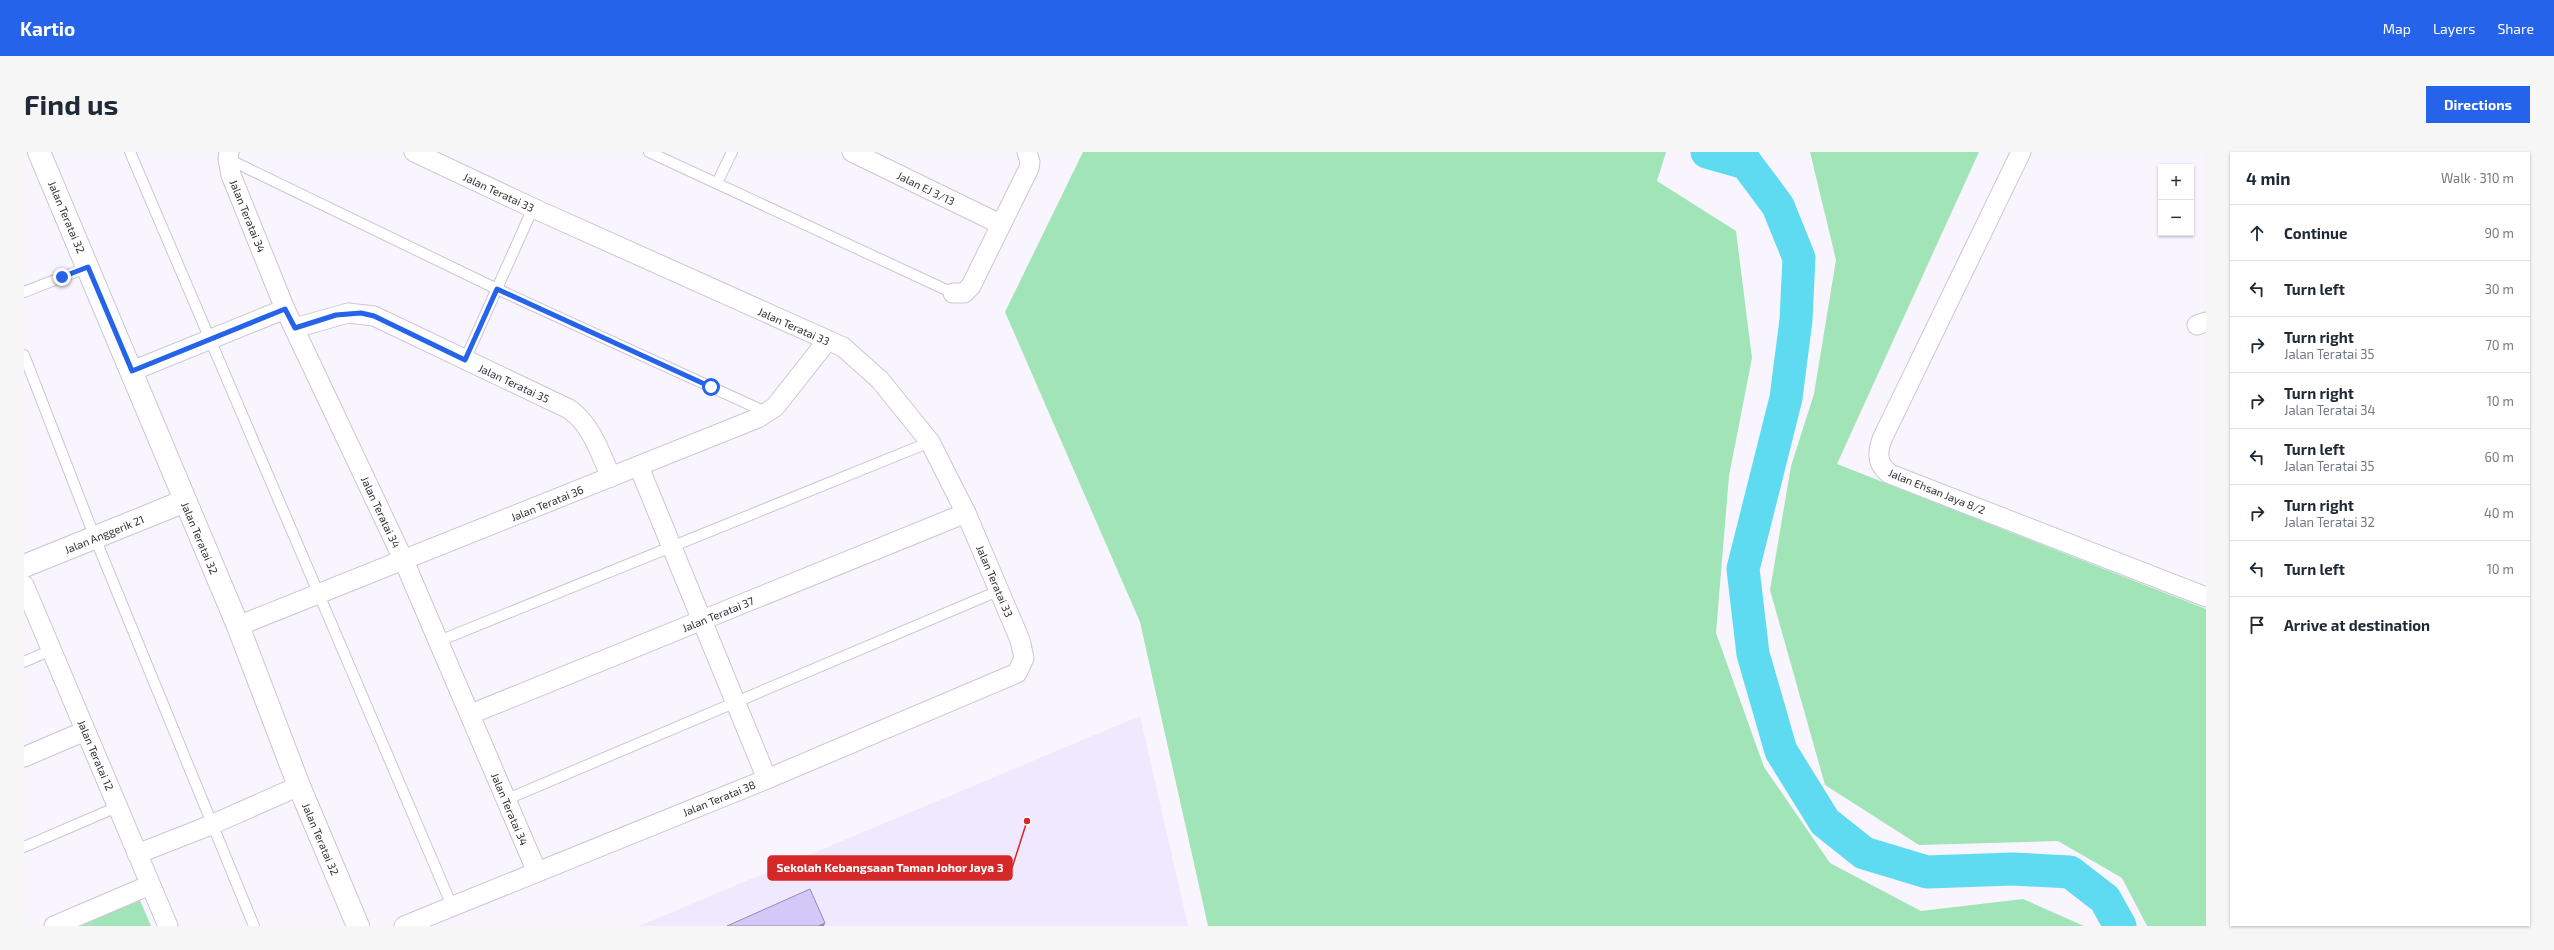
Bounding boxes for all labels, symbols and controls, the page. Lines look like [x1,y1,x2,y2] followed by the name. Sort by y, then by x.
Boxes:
[20,17,75,40] text: Kartio
[2383,20,2411,37] text: Map
[2433,20,2475,37] text: Layers
[2497,20,2534,37] text: Share
[2426,86,2530,123] button: Directions
[24,87,118,121] text: Find us
[2158,164,2194,236] map controls
[2158,164,2194,200] button: +
[895,168,957,208] street label: Jalan EJ 3/13
[2246,168,2290,188] text: 4 min
[461,170,537,214] street label: Jalan Teratai 33
[2441,170,2514,186] text: Walk · 310 m
[227,178,269,255] street label: Jalan Teratai 34
[46,179,88,255] street label: Jalan Teratai 32
[2158,200,2194,236] button: −
[2246,222,2268,244] icon: ahead
[2284,224,2347,242] text: Continue
[2484,225,2514,241] text: 90 m
[53,268,71,286] route end
[2246,278,2268,300] icon: left
[2284,280,2345,298] text: Turn left
[2485,281,2514,297] text: 30 m
[756,304,832,348] street label: Jalan Teratai 33
[2284,328,2354,346] text: Turn right
[2246,334,2268,356] icon: right
[2485,337,2514,353] text: 70 m
[2284,346,2375,362] text: Jalan Teratai 35
[477,361,552,405] street label: Jalan Teratai 35
[702,378,720,396] route start
[2284,384,2354,402] text: Turn right
[2246,390,2268,412] icon: right
[2487,393,2514,409] text: 10 m
[2284,402,2376,418] text: Jalan Teratai 34
[2284,440,2345,458] text: Turn left
[2246,446,2268,468] icon: left
[2484,449,2514,465] text: 60 m
[2284,458,2375,474] text: Jalan Teratai 35
[1887,466,1987,516] street label: Jalan Ehsan Jaya 8/2
[359,474,403,550] street label: Jalan Teratai 34
[509,483,585,523] street label: Jalan Teratai 36
[2284,496,2354,514] text: Turn right
[179,500,221,576] street label: Jalan Teratai 32
[2246,502,2268,524] icon: right
[2484,505,2514,521] text: 40 m
[62,512,146,556] street label: Jalan Anggerik 21
[2284,514,2375,530] text: Jalan Teratai 32
[974,543,1016,619] street label: Jalan Teratai 33
[2246,558,2268,580] icon: left
[2284,560,2345,578] text: Turn left
[2487,561,2514,577] text: 10 m
[680,594,756,634] street label: Jalan Teratai 37
[2246,614,2268,636] icon: arrive
[2284,616,2430,634] text: Arrive at destination
[75,718,117,792] street label: Jalan Teratai 12
[489,771,531,847] street label: Jalan Teratai 34
[681,777,757,819] street label: Jalan Teratai 38
[300,801,342,877] street label: Jalan Teratai 32
[768,856,1012,880] callout: Sekolah Kebangsaan Taman Johor Jaya 3
[776,860,1004,875] text: Sekolah Kebangsaan Taman Johor Jaya 3

